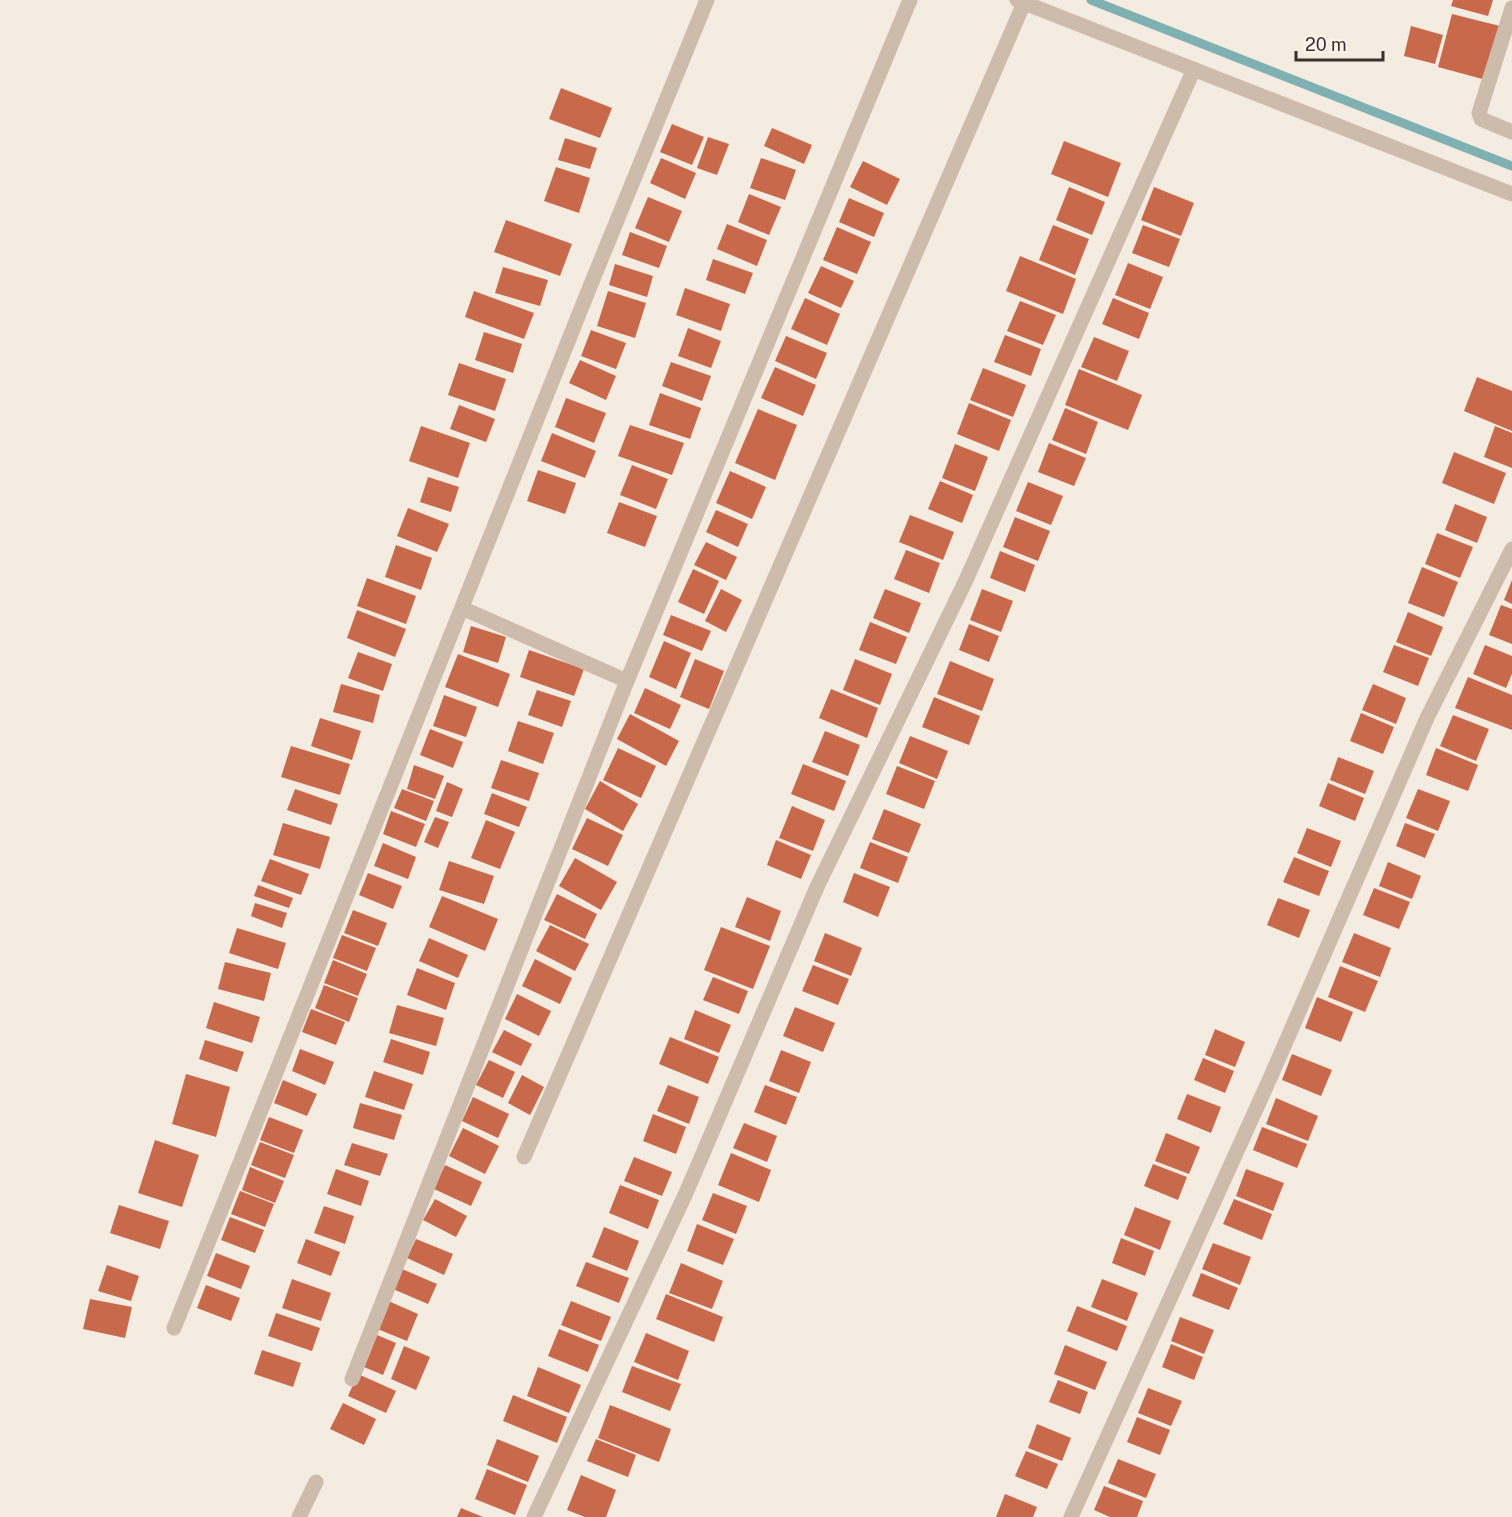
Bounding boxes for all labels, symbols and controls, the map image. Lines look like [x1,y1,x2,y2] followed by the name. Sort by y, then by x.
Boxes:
[1296,24,1383,62] scale bar
[1305,34,1347,55] text: 20 m

